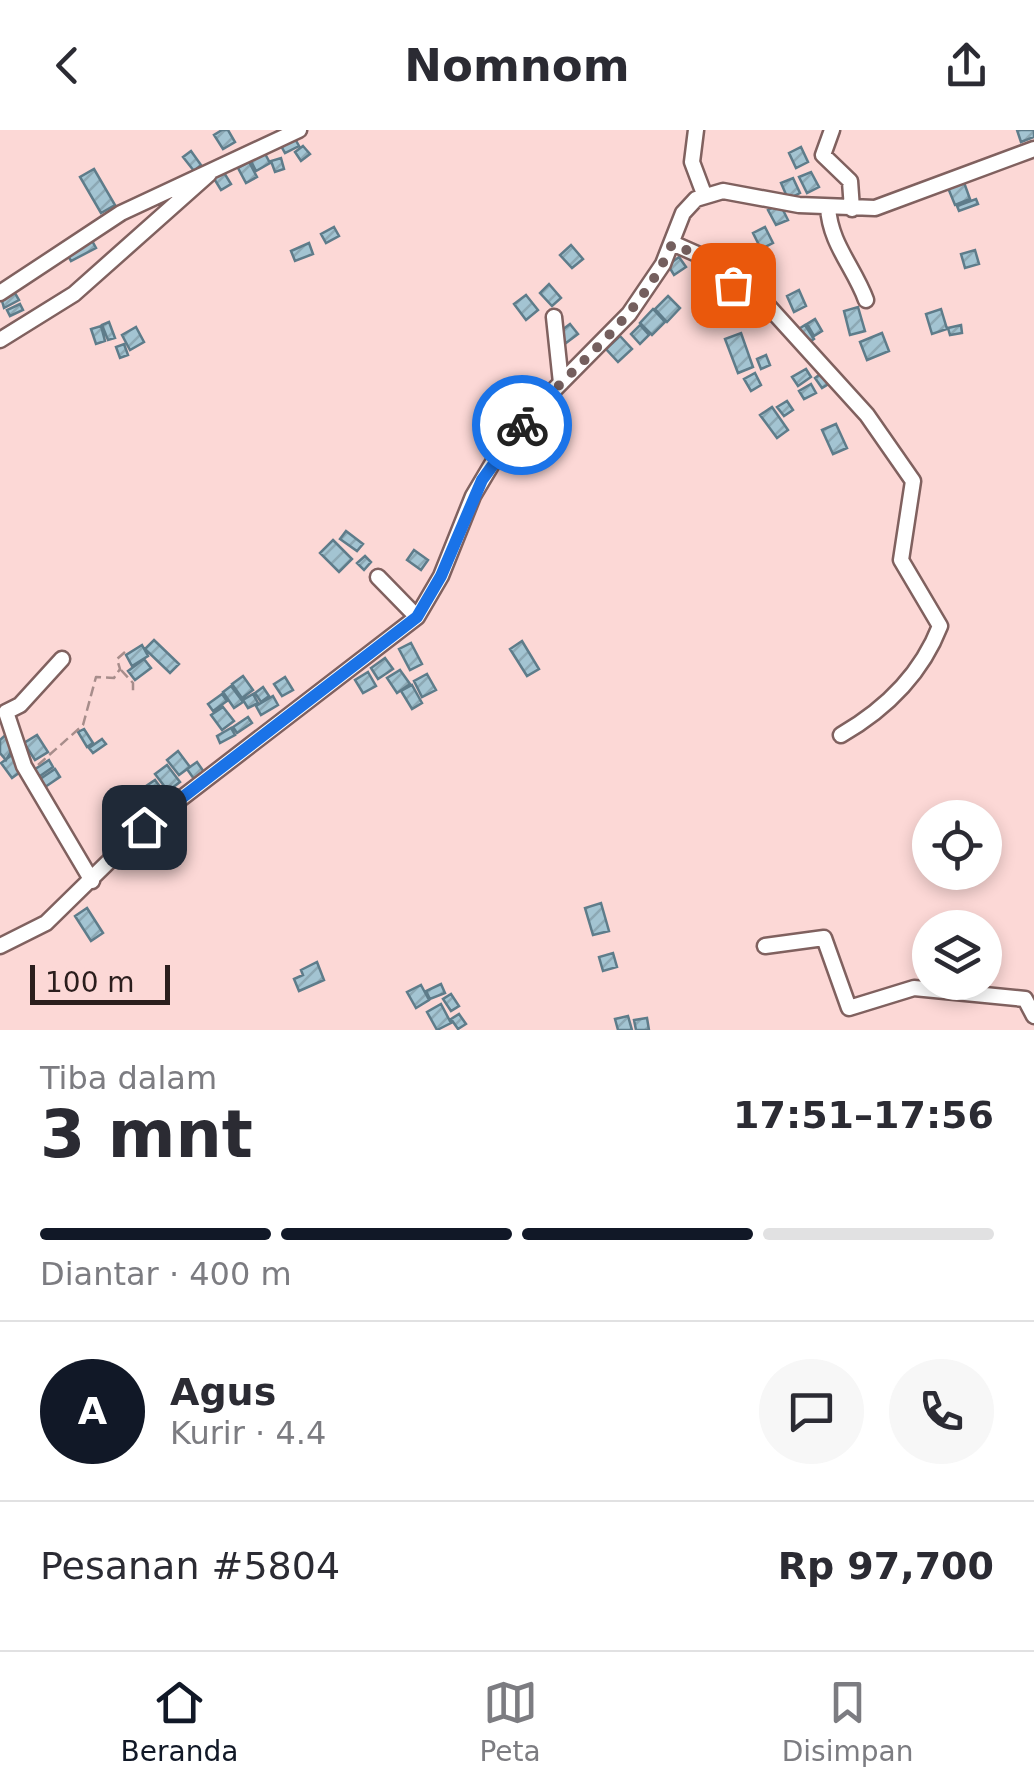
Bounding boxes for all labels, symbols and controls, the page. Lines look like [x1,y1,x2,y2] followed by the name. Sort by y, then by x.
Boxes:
[40,38,95,93] icon: back
[939,38,994,93] icon: share
[404,39,630,92] text: Nomnom
[691,243,776,328] pin
[706,258,761,313] icon: bag
[472,375,572,475] courier
[495,398,550,453] icon: bike
[102,785,187,870] pin
[117,800,172,855] icon: home
[912,800,1002,1000] map controls
[912,800,1002,890] button: locate
[912,910,1002,1000] button: layers
[30,960,170,1004] scale bar
[45,966,135,999] text: 100 m
[40,1059,217,1097] text: Tiba dalam
[733,1093,994,1137] text: 17:51–17:56
[40,1097,253,1172] text: 3 mnt
[40,1255,292,1293] text: Diantar · 400 m
[759,1359,864,1464] button: chat
[889,1359,994,1464] button: phone
[170,1370,276,1414] text: Agus
[78,1389,107,1433] text: A
[170,1414,326,1452] text: Kurir · 4.4
[40,1544,340,1588] text: Pesanan #5804
[778,1544,994,1588] text: Rp 97,700
[121,1675,238,1768] tab: Beranda
[479,1675,541,1768] tab: Peta
[782,1675,913,1768] tab: Disimpan

